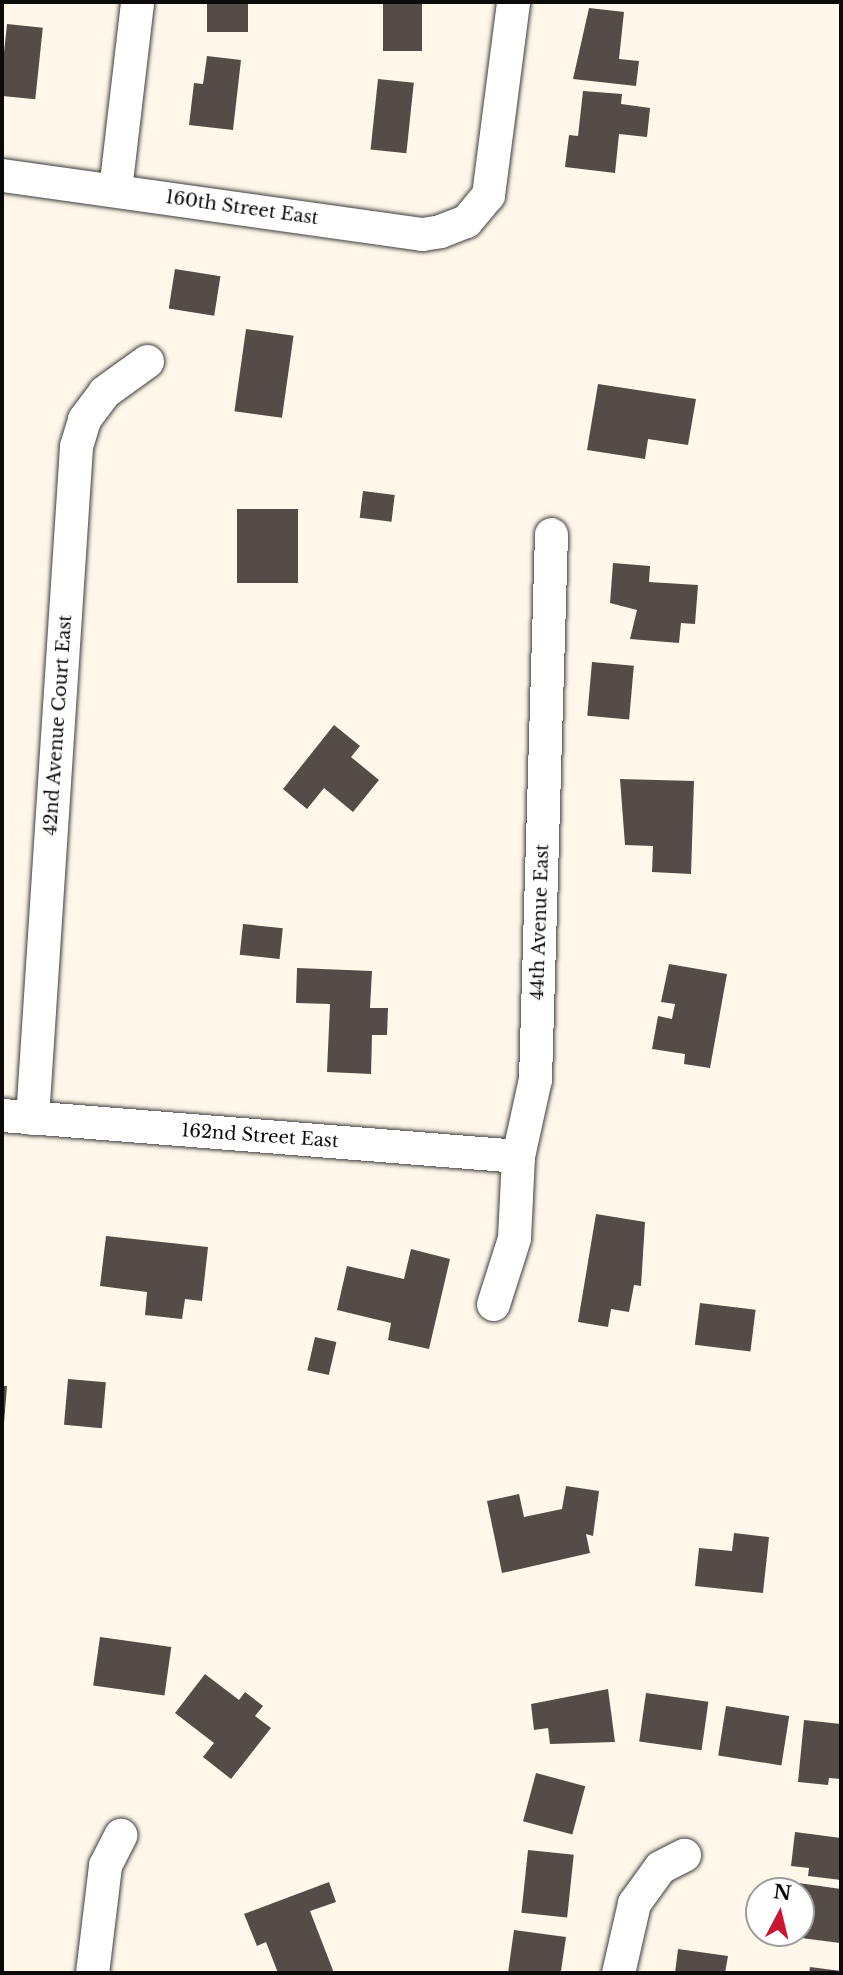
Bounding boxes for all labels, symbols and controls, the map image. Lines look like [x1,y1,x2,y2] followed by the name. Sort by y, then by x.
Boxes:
[164,187,320,229] street label: 160th Street East
[39,614,77,836] street label: 42nd Avenue Court East
[526,843,554,1001] street label: 44th Avenue East
[181,1120,339,1152] street label: 162nd Street East
[745,1877,815,1947] north arrow
[772,1880,793,1905] text: N

